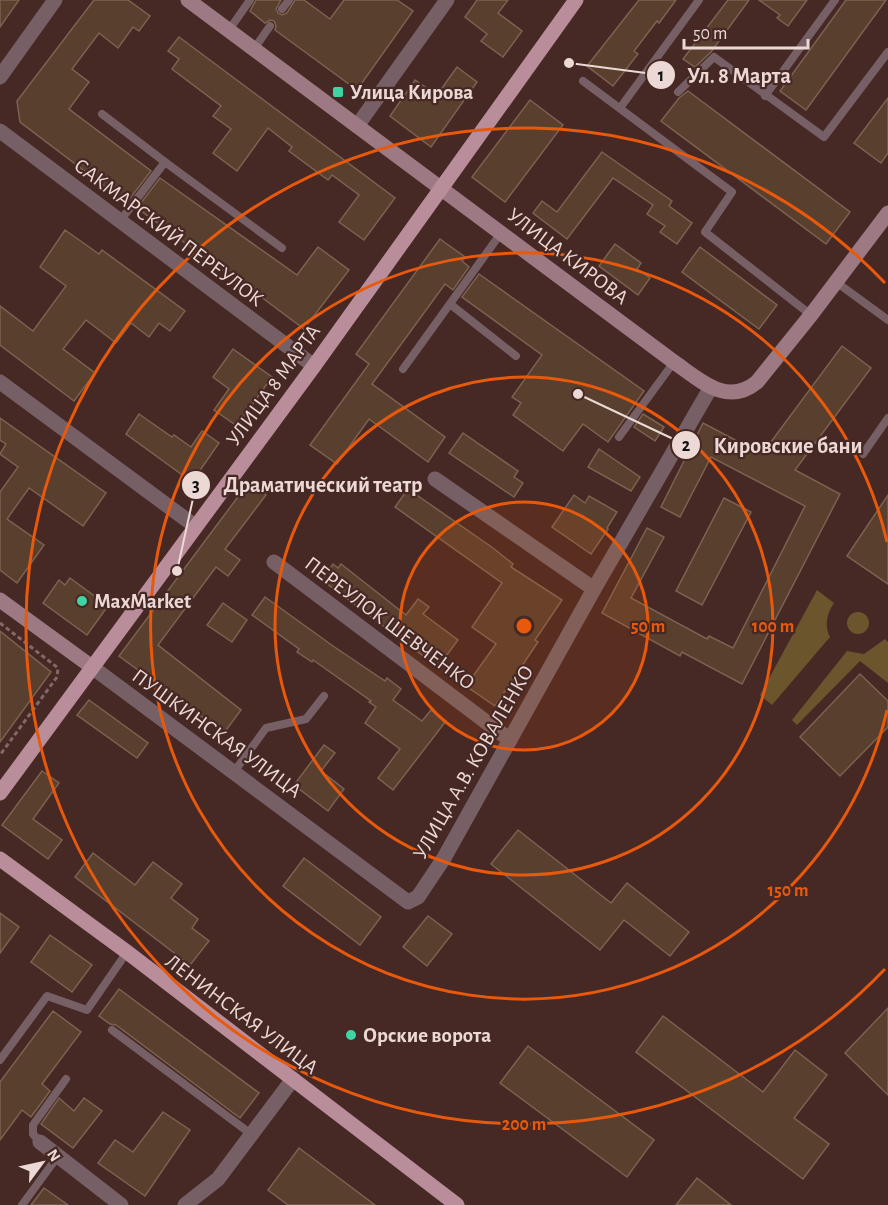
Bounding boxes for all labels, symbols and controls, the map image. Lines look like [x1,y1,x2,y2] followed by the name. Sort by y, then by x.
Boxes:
[684,12,808,50] scale bar
[693,25,727,43] text: 50 m
[646,55,803,95] callout: Ул. 8 Марта
[687,65,791,87] text: Ул. 8 Марта
[658,67,664,85] text: 1
[350,82,473,103] place label: Улица Кирова
[331,85,345,99] marker: Улица Кирова
[70,154,268,310] street label: САКМАРСКИЙ ПЕРЕУЛОК
[503,204,632,309] street label: УЛИЦА КИРОВА
[223,321,324,450] street label: УЛИЦА 8 МАРТА
[671,425,874,465] callout: Кировские бани
[713,435,863,457] text: Кировские бани
[682,437,691,455] text: 2
[181,465,434,505] callout: Драматический театр
[224,474,423,496] text: Драматический театр
[192,477,200,495] text: 3
[301,553,479,694] street label: ПЕРЕУЛОК ШЕВЧЕНКО
[94,591,191,612] place label: MaxMarket
[75,594,89,608] marker: MaxMarket
[514,616,534,636] centre of rings
[631,618,665,636] text: 50 m
[752,618,794,636] text: 100 m
[409,662,537,863] street label: УЛИЦА А.В. КОВАЛЕНКО
[128,665,305,802] street label: ПУШКИНСКАЯ УЛИЦА
[768,882,808,900] text: 150 m
[162,950,322,1078] street label: ЛЕНИНСКАЯ УЛИЦА
[363,1025,491,1046] place label: Орские ворота
[344,1028,358,1042] marker: Орские ворота
[502,1116,546,1134] text: 200 m
[12,1133,72,1193] north arrow
[44,1146,63,1164] text: N

